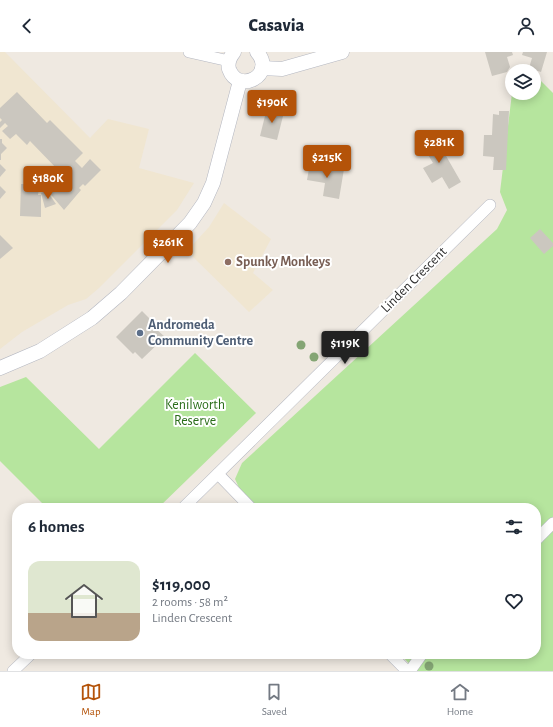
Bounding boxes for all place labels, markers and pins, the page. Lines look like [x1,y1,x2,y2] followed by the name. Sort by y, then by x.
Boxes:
[244,90,300,124] pin: $190K
[411,130,467,164] pin: $281K
[299,145,355,179] pin: $215K
[20,166,76,200] pin: $180K
[140,230,196,264] pin: $261K
[236,255,330,269] place label: Spunky Monkeys
[223,257,233,267] marker: Spunky Monkeys
[148,318,253,348] place label: Andromeda Community Centre
[135,328,145,338] marker: Andromeda Community Centre
[317,331,373,365] pin: $119K

